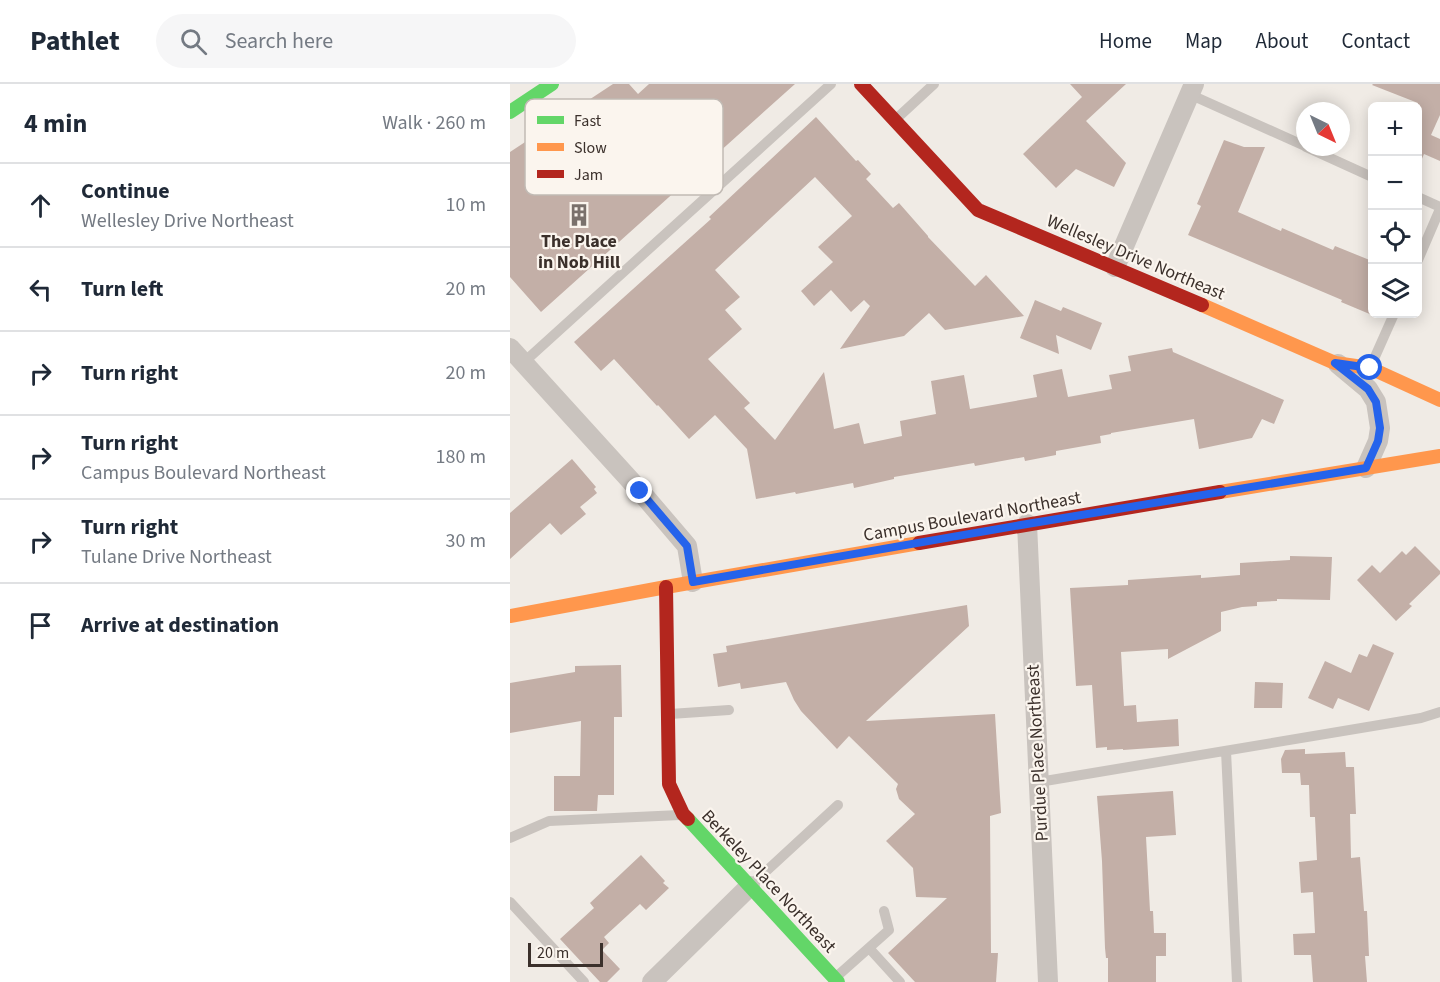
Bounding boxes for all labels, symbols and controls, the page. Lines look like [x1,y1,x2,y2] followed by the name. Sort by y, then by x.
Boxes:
[156,14,576,68] search box
[30,21,120,61] text: Pathlet
[177,25,210,58] icon: search
[225,25,333,57] text: Search here
[1099,26,1152,56] text: Home
[1185,26,1223,56] text: Map
[1256,26,1308,56] text: About
[1341,26,1410,56] text: Contact
[525,99,723,195] legend
[1296,102,1350,156] north arrow
[1368,102,1422,318] map controls
[1368,102,1422,156] button: +
[24,105,87,142] text: 4 min
[382,109,486,137] text: Walk · 260 m
[574,110,602,132] text: Fast
[574,137,607,159] text: Slow
[1368,156,1422,210] button: −
[574,164,603,186] text: Jam
[81,175,170,207] text: Continue
[24,189,57,222] icon: ahead
[446,191,486,219] text: 10 m
[566,202,592,228] building icon: The Place in Nob Hill
[81,207,294,235] text: Wellesley Drive Northeast
[1043,209,1229,306] street label: Wellesley Drive Northeast
[1368,210,1422,264] button: locate
[538,229,620,275] place label: The Place in Nob Hill
[1368,264,1422,318] button: layers
[24,273,57,306] icon: left
[81,273,163,305] text: Turn left
[446,275,486,303] text: 20 m
[1356,354,1382,380] route start
[24,357,57,390] icon: right
[81,357,178,389] text: Turn right
[446,359,486,387] text: 20 m
[81,427,178,459] text: Turn right
[24,441,57,474] icon: right
[436,443,486,471] text: 180 m
[81,459,326,487] text: Campus Boulevard Northeast
[626,477,652,503] route end
[861,485,1083,548] street label: Campus Boulevard Northeast
[81,511,178,543] text: Turn right
[24,525,57,558] icon: right
[446,527,486,555] text: 30 m
[81,543,272,571] text: Tulane Drive Northeast
[24,609,57,642] icon: arrive
[81,609,279,641] text: Arrive at destination
[1020,664,1055,842] street label: Purdue Place Northeast
[696,804,842,958] street label: Berkeley Place Northeast
[528,940,603,968] scale bar
[537,942,569,964] text: 20 m

